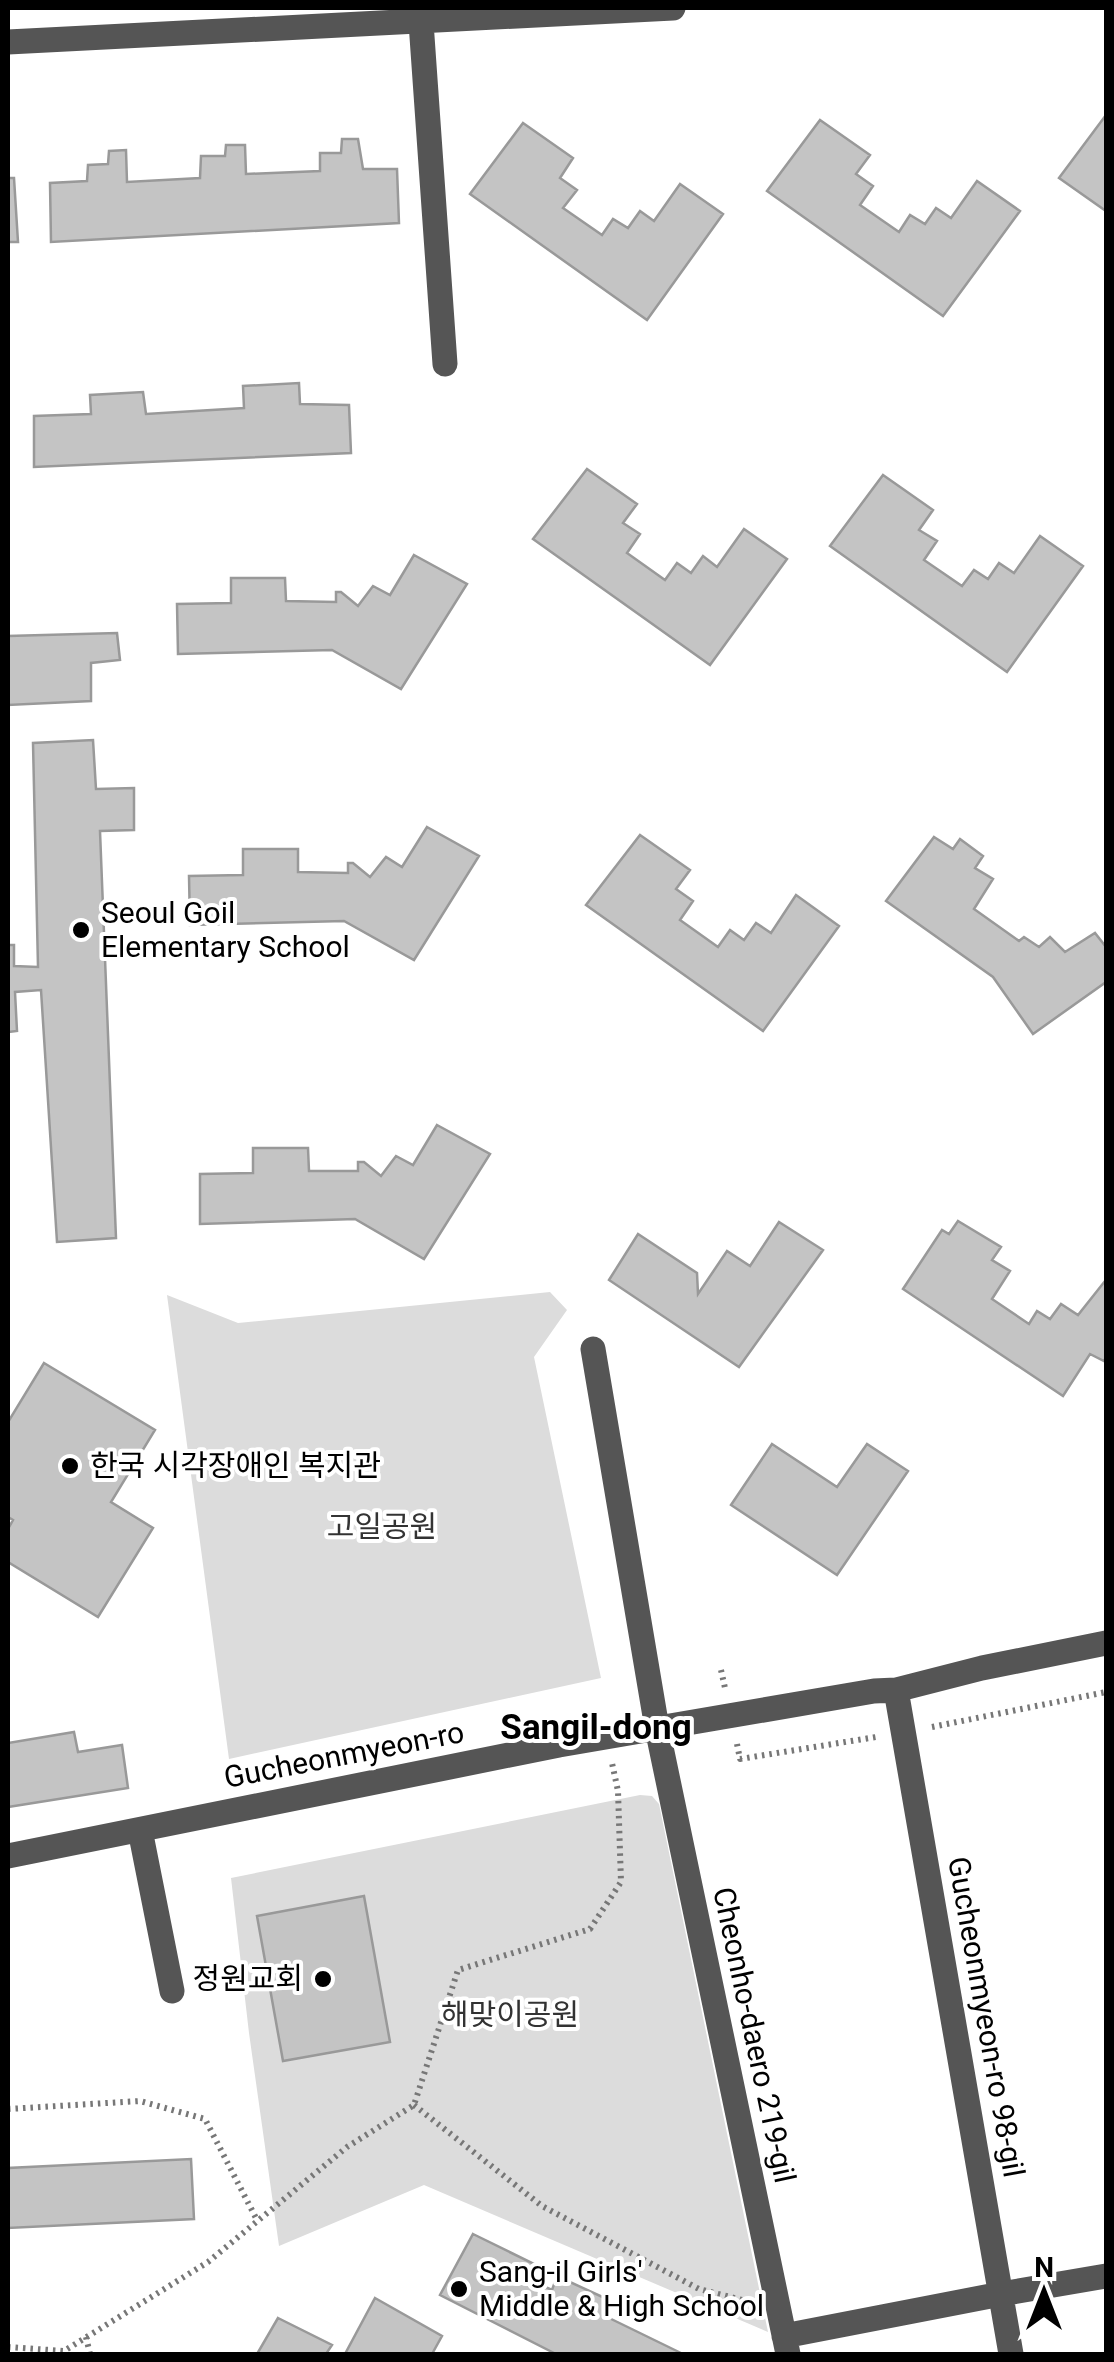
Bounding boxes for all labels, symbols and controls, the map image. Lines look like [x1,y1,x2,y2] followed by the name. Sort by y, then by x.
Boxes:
[101,895,350,964] place label: Seoul Goil Elementary School
[70,919,92,941] marker: Seoul Goil Elementary School
[90,1448,381,1483] place label: 한국 시각장애인 복지관
[59,1455,81,1477] marker: 한국 시각장애인 복지관
[327,1509,437,1544] park label: 고일공원
[500,1707,692,1748] district label: Sangil-dong
[221,1714,467,1795] street label: Gucheonmyeon-ro
[941,1854,1032,2180] street label: Gucheonmyeon-ro 98-gil
[706,1884,803,2186] street label: Cheonho-daero 219-gil
[193,1961,303,1996] place label: 정원교회
[312,1968,334,1990] marker: 정원교회
[441,1997,579,2032] park label: 해맞이공원
[994,2242,1094,2342] north arrow
[1034,2251,1054,2284] text: N
[479,2254,764,2323] place label: Sang-il Girls' Middle & High School
[448,2278,470,2300] marker: Sang-il Girls' Middle & High School

